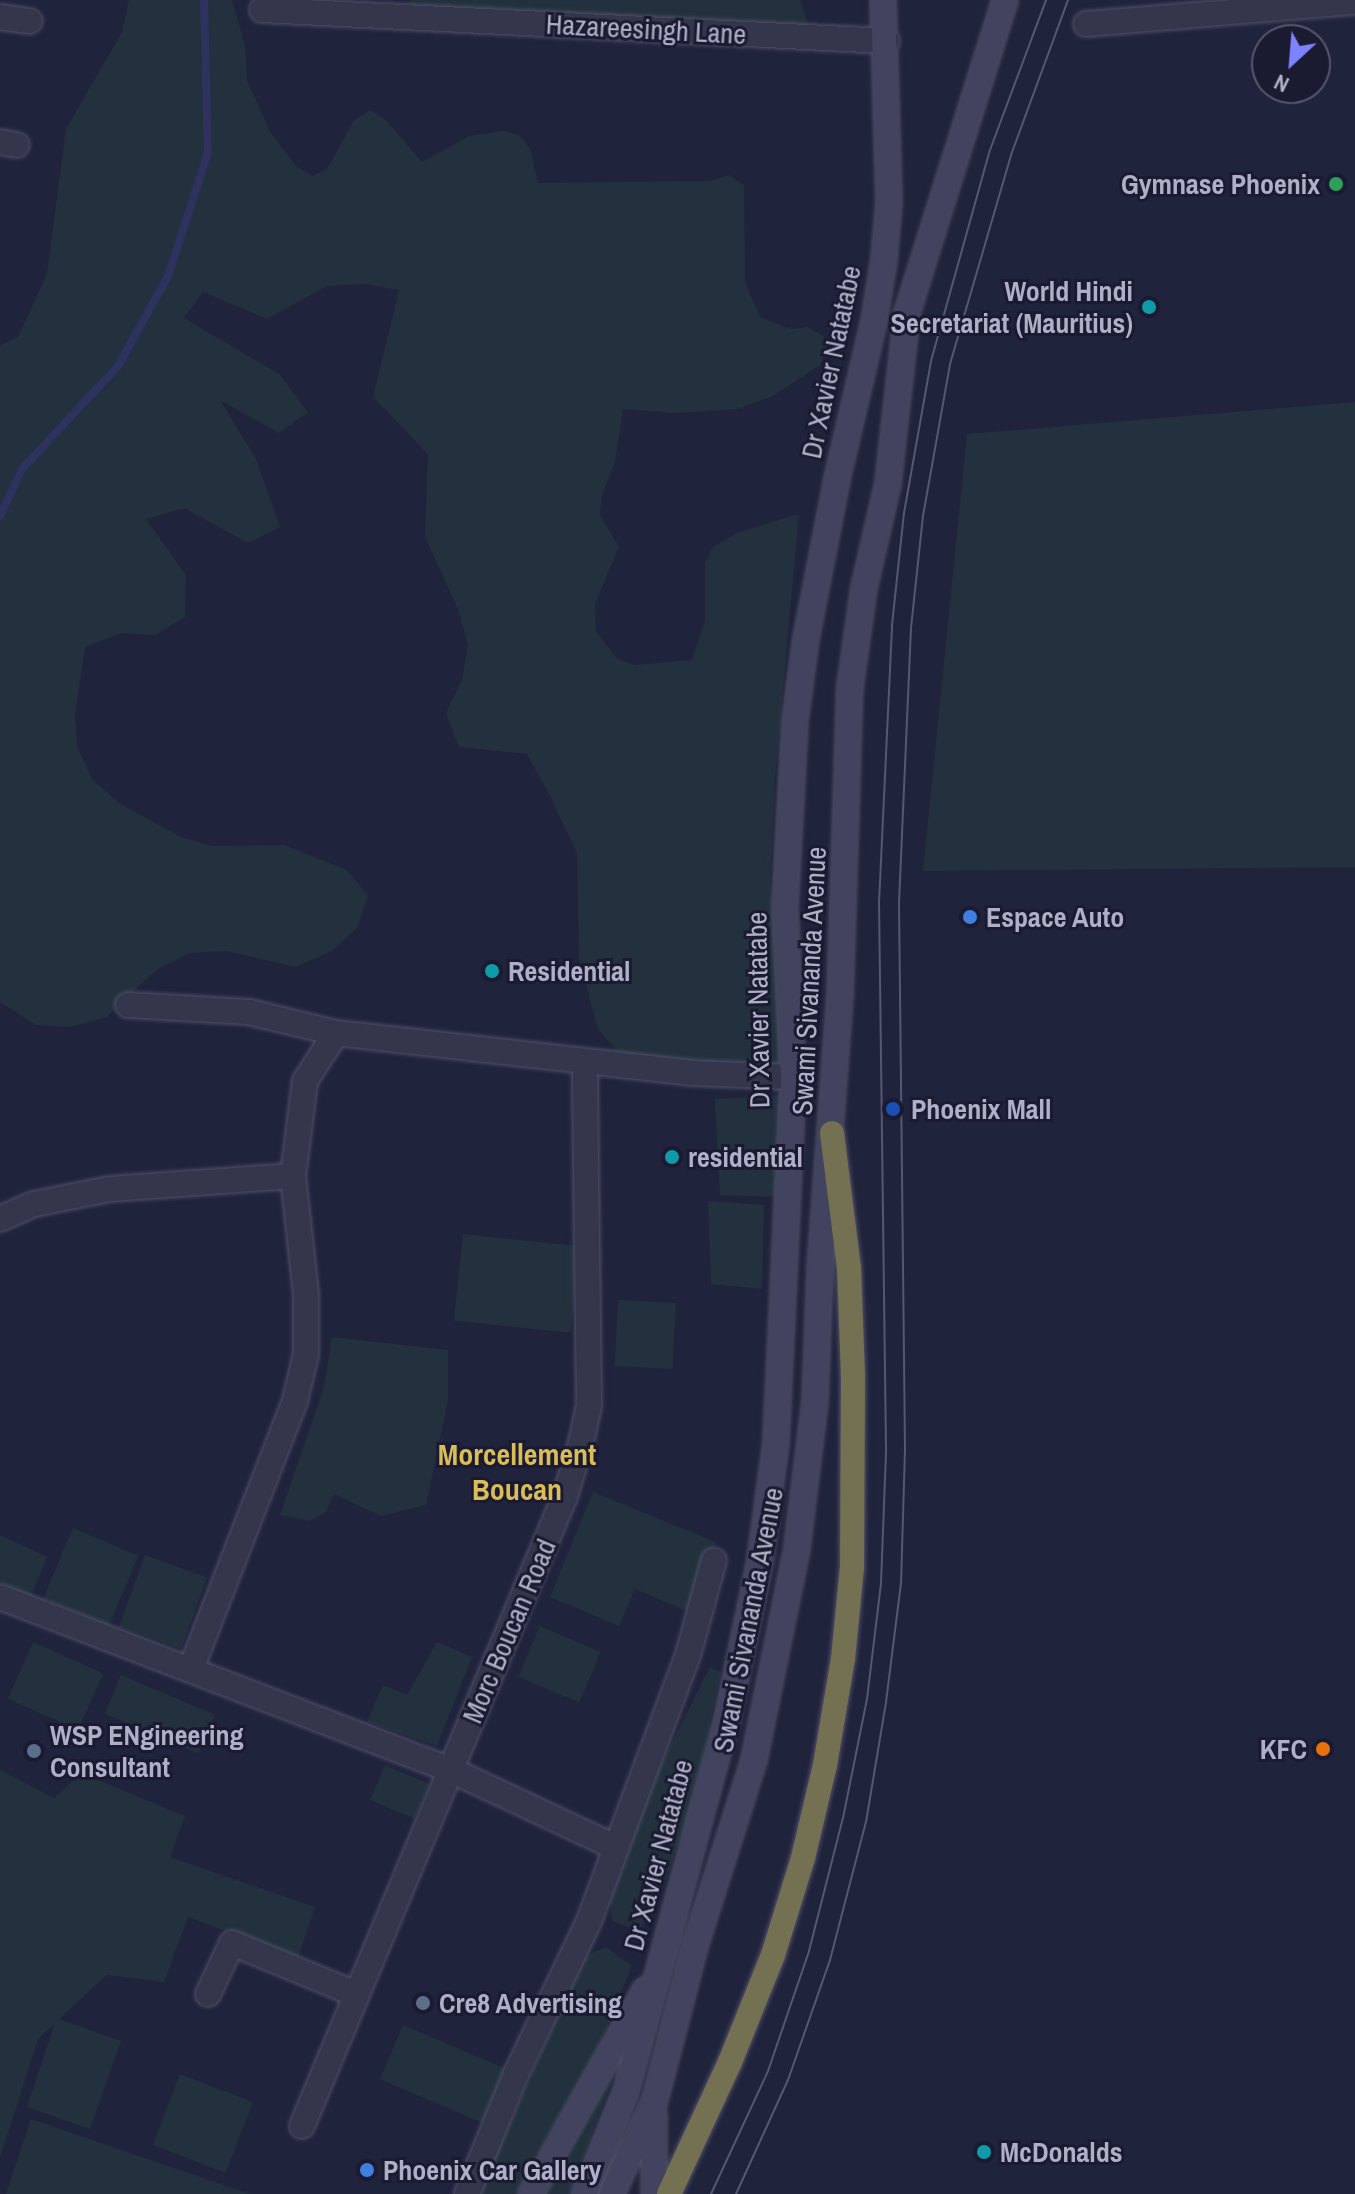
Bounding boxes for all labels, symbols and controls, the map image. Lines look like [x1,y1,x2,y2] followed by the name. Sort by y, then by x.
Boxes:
[545,7,747,51] street label: Hazareesingh Lane
[1251,24,1331,104] north arrow
[1269,67,1294,100] text: N
[1121,167,1320,201] place label: Gymnase Phoenix
[1327,175,1345,193] marker: Gymnase Phoenix
[794,263,868,461] street label: Dr Xavier Natatabe
[891,274,1133,340] place label: World Hindi Secretariat (Mauritius)
[1140,298,1158,316] marker: World Hindi Secretariat (Mauritius)
[785,845,833,1117] street label: Swami Sivananda Avenue
[986,900,1125,934] place label: Espace Auto
[961,908,979,926] marker: Espace Auto
[739,912,777,1108] street label: Dr Xavier Natatabe
[508,954,630,988] place label: Residential
[483,962,501,980] marker: Residential
[911,1092,1051,1126] place label: Phoenix Mall
[882,1098,904,1120] marker: Phoenix Mall
[688,1140,803,1174] place label: residential
[663,1148,681,1166] marker: residential
[438,1436,596,1506] district label: Morcellement Boucan
[706,1484,790,1756] street label: Swami Sivananda Avenue
[455,1534,563,1728] street label: Morc Boucan Road
[50,1718,244,1784] place label: WSP ENgineering Consultant
[1260,1732,1307,1766] place label: KFC
[1314,1740,1332,1758] marker: KFC
[25,1742,43,1760] marker: WSP ENgineering Consultant
[616,1756,700,1954] street label: Dr Xavier Natatabe
[439,1986,623,2020] place label: Cre8 Advertising
[414,1994,432,2012] marker: Cre8 Advertising
[1000,2135,1122,2169] place label: McDonalds
[975,2143,993,2161] marker: McDonalds
[383,2153,601,2187] place label: Phoenix Car Gallery
[358,2161,376,2179] marker: Phoenix Car Gallery

